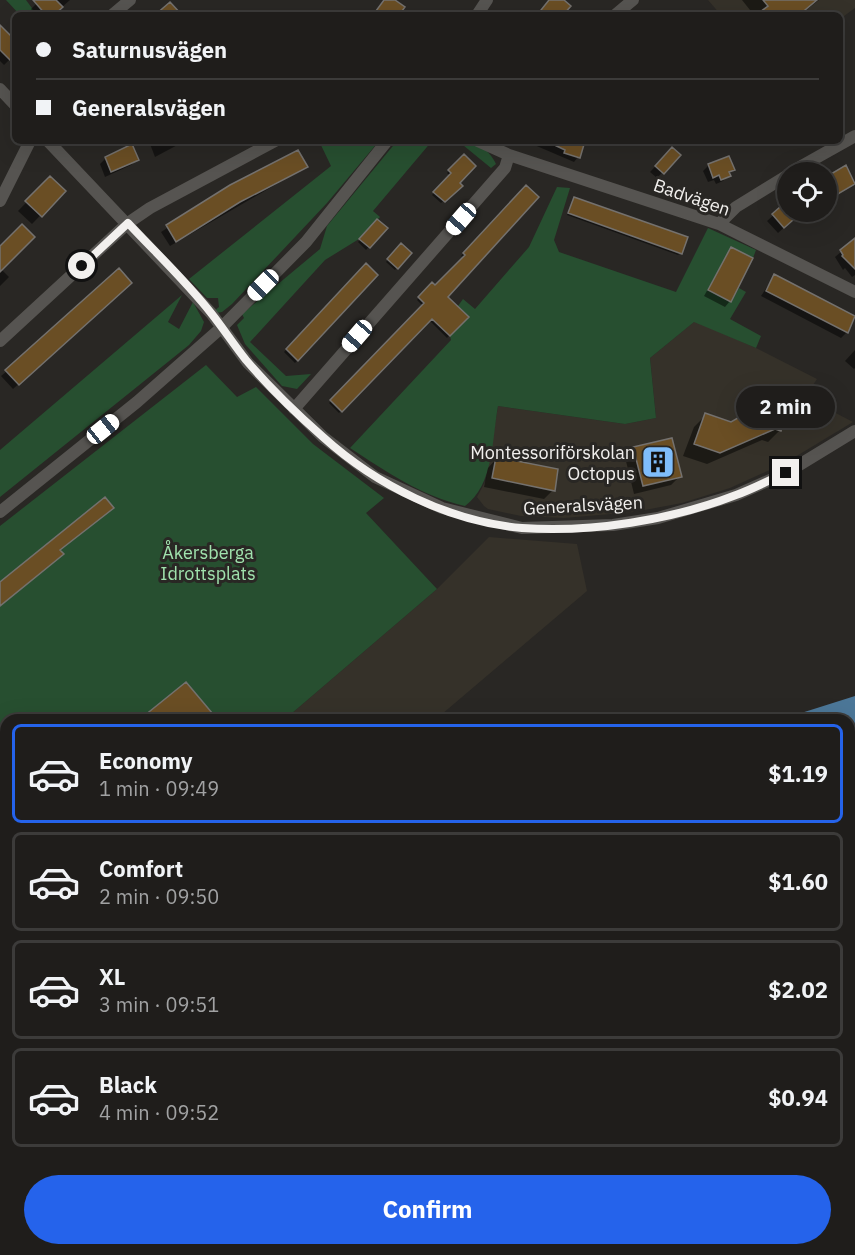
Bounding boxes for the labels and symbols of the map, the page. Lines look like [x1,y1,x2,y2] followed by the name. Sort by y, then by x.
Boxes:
[651,173,733,221] street label: Badvägen
[442,200,480,238] car
[68,252,95,279] route start
[244,266,282,304] car
[338,317,376,355] car
[736,386,836,428] callout: 2 min
[83,411,123,447] car
[470,441,635,485] place label: Montessoriförskolan Octopus
[640,444,676,480] building icon: Montessoriförskolan Octopus
[772,459,799,486] route end
[523,490,643,520] street label: Generalsvägen
[160,540,256,585] park label: Åkersberga Idrottsplats

